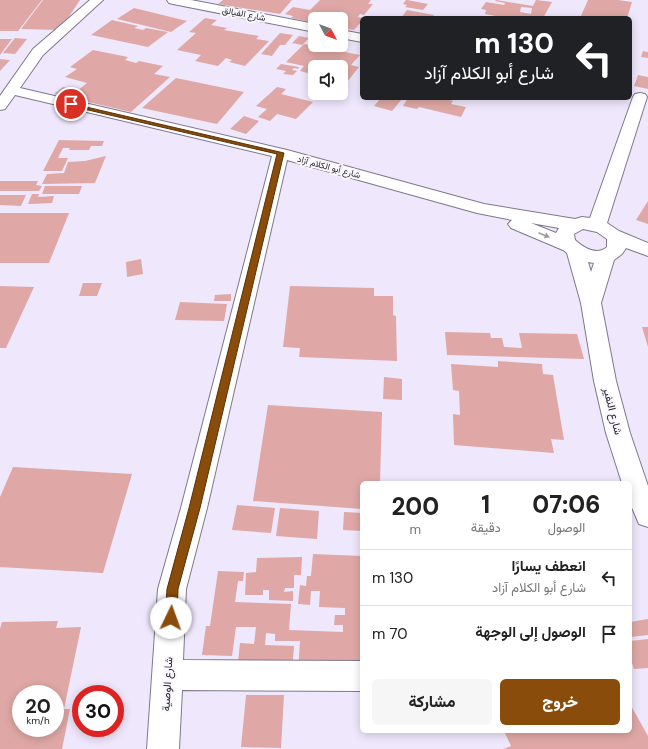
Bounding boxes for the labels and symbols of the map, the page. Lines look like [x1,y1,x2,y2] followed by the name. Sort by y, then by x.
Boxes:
[221,4,267,24] street label: شارع الفيالق
[308,12,348,52] north arrow
[54,87,88,121] pin
[296,153,362,181] street label: شارع أبو الكلام آزاد
[539,233,551,239] one-way arrow
[599,385,626,437] street label: شارع النفير
[150,597,192,639] position arrow
[159,656,176,712] street label: شارع الوصية
[72,685,124,737] speed limit sign: 30

